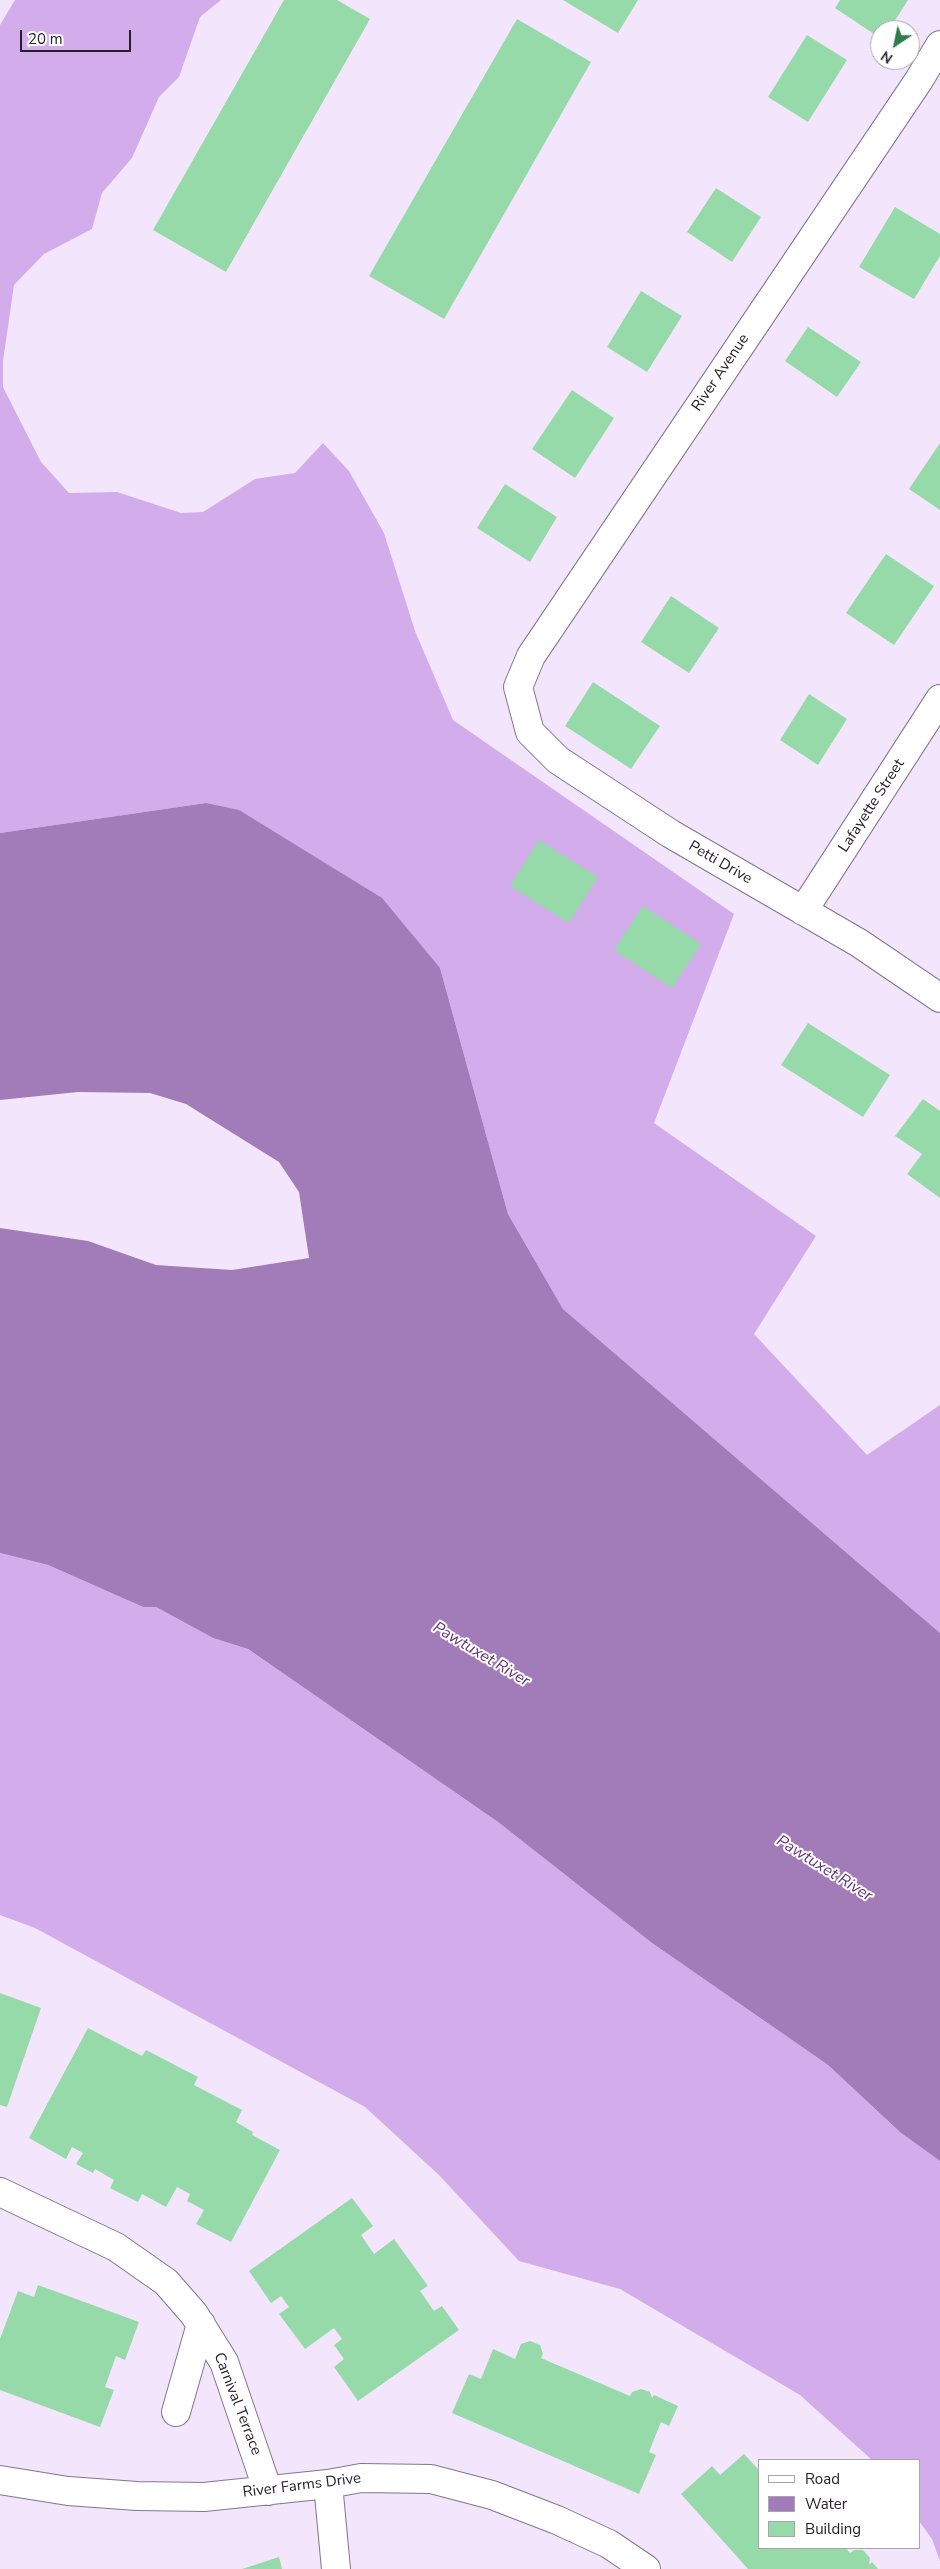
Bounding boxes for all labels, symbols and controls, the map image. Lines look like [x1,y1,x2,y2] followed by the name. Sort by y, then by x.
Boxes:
[22,20,134,52] scale bar
[870,20,920,70] north arrow
[28,29,63,49] text: 20 m
[877,46,897,68] text: N
[689,331,753,415] street label: River Avenue
[835,756,909,856] street label: Lafayette Street
[685,838,755,888] street label: Petti Drive
[429,1619,533,1691] water label: Pawtuxet River
[772,1832,876,1906] water label: Pawtuxet River
[209,2350,265,2458] street label: Carnival Terrace
[758,2459,920,2549] legend
[805,2469,840,2489] text: Road
[242,2470,362,2502] street label: River Farms Drive
[805,2494,847,2514] text: Water
[805,2519,861,2539] text: Building

